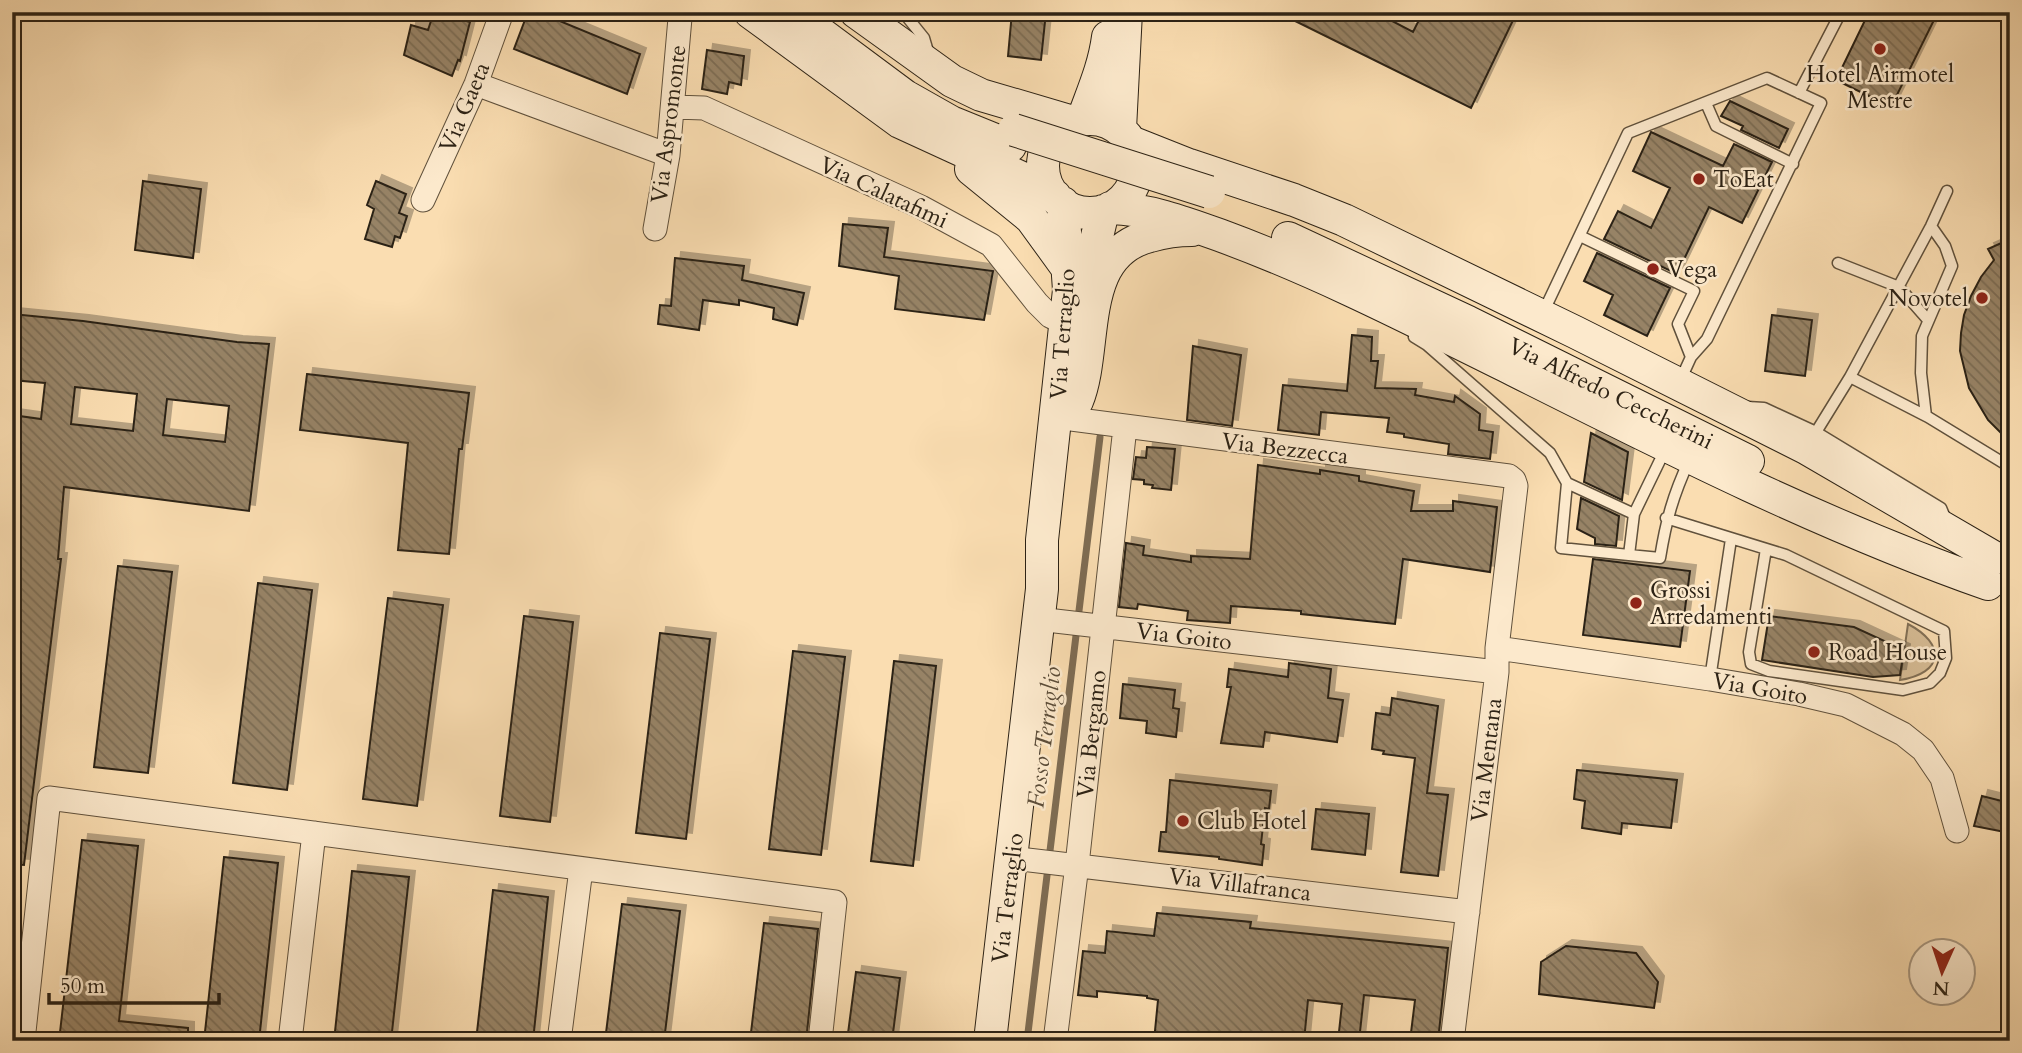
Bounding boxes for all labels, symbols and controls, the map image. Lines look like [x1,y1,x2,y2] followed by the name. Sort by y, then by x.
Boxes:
[1872,41,1888,57] marker: Hotel Airmotel Mestre
[643,43,694,205] street label: Via Aspromonte
[432,57,497,157] street label: Via Gaeta
[1806,59,1954,116] place label: Hotel Airmotel Mestre
[814,149,953,236] street label: Via Calatafimi
[1713,164,1774,195] place label: ToEat
[1691,171,1707,187] marker: ToEat
[1667,254,1717,285] place label: Vega
[1645,261,1661,277] marker: Vega
[1042,268,1083,401] street label: Via Terraglio
[1888,283,1968,314] place label: Novotel
[1974,290,1990,306] marker: Novotel
[1503,330,1719,457] street label: Via Alfredo Ceccherini
[1220,425,1350,472] street label: Via Bezzecca
[1650,575,1772,632] place label: Grossi Arredamenti
[1628,595,1644,611] marker: Grossi Arredamenti
[1134,615,1234,658] street label: Via Goito
[1828,637,1947,668] place label: Road House
[1806,644,1822,660] marker: Road House
[1019,665,1070,809] water label: Fosso Terraglio
[1710,665,1810,712] street label: Via Goito
[1069,668,1114,800] street label: Via Bergamo
[1464,696,1509,824] street label: Via Mentana
[1197,806,1307,837] place label: Club Hotel
[1175,813,1191,829] marker: Club Hotel
[984,831,1031,965] street label: Via Terraglio
[1167,860,1313,909] street label: Via Villafranca
[1906,937,1976,1007] north arrow
[49,962,219,1006] scale bar
[60,972,105,1001] text: 50 m
[1932,975,1950,1001] text: N

